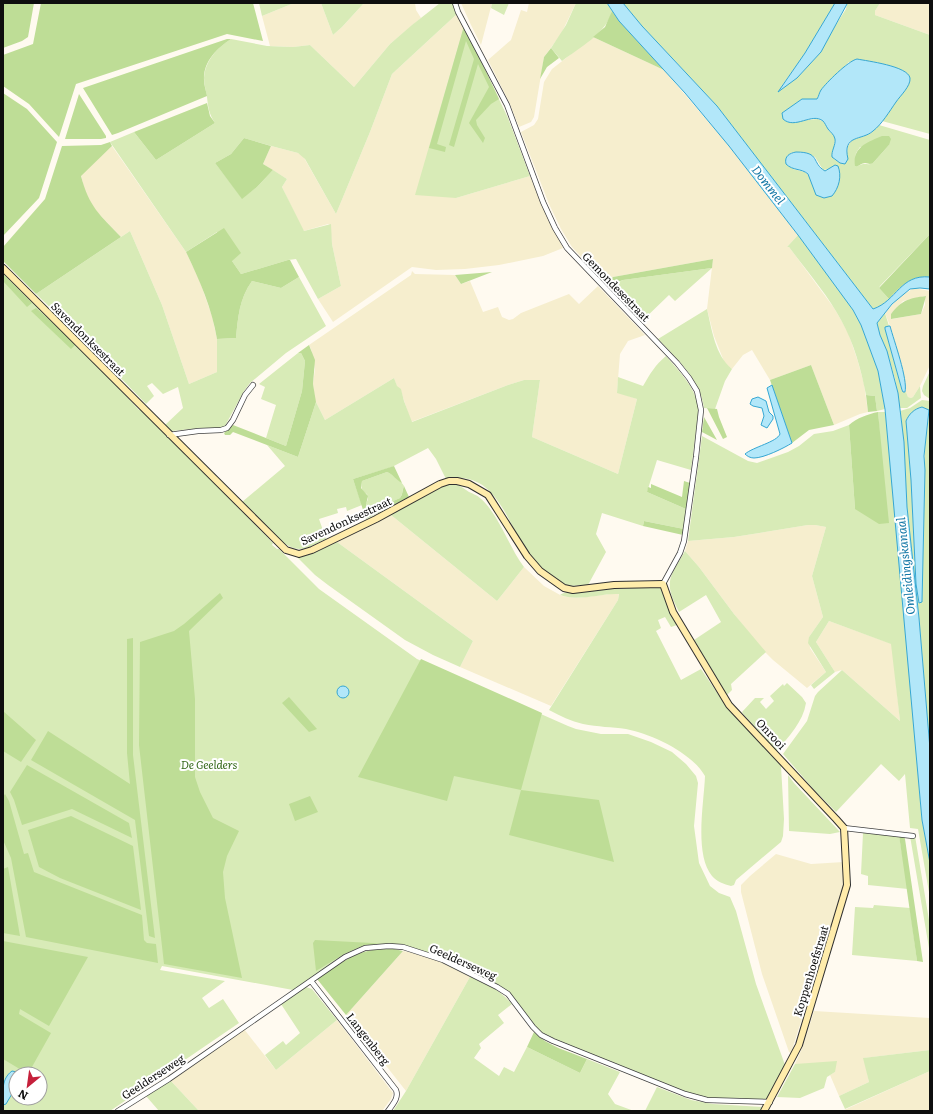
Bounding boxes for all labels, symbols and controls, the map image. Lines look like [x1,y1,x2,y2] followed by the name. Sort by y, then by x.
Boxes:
[748,161,790,208] water label: Dommel
[579,248,654,325] street label: Gemondesestraat
[48,298,130,379] street label: Savendonksestraat
[297,492,394,548] street label: Savendonksestraat
[891,516,919,616] water label: Omleidingskanaal
[753,714,790,753] street label: Onrooi
[181,756,237,772] park label: De Geelders
[789,923,832,1018] street label: Koppenhoefstraat
[427,939,500,983] street label: Geelderseweg
[343,1009,395,1068] street label: Langenberg
[118,1049,188,1103] street label: Geelderseweg
[8,1066,48,1106] north arrow
[15,1086,31,1105] text: N

